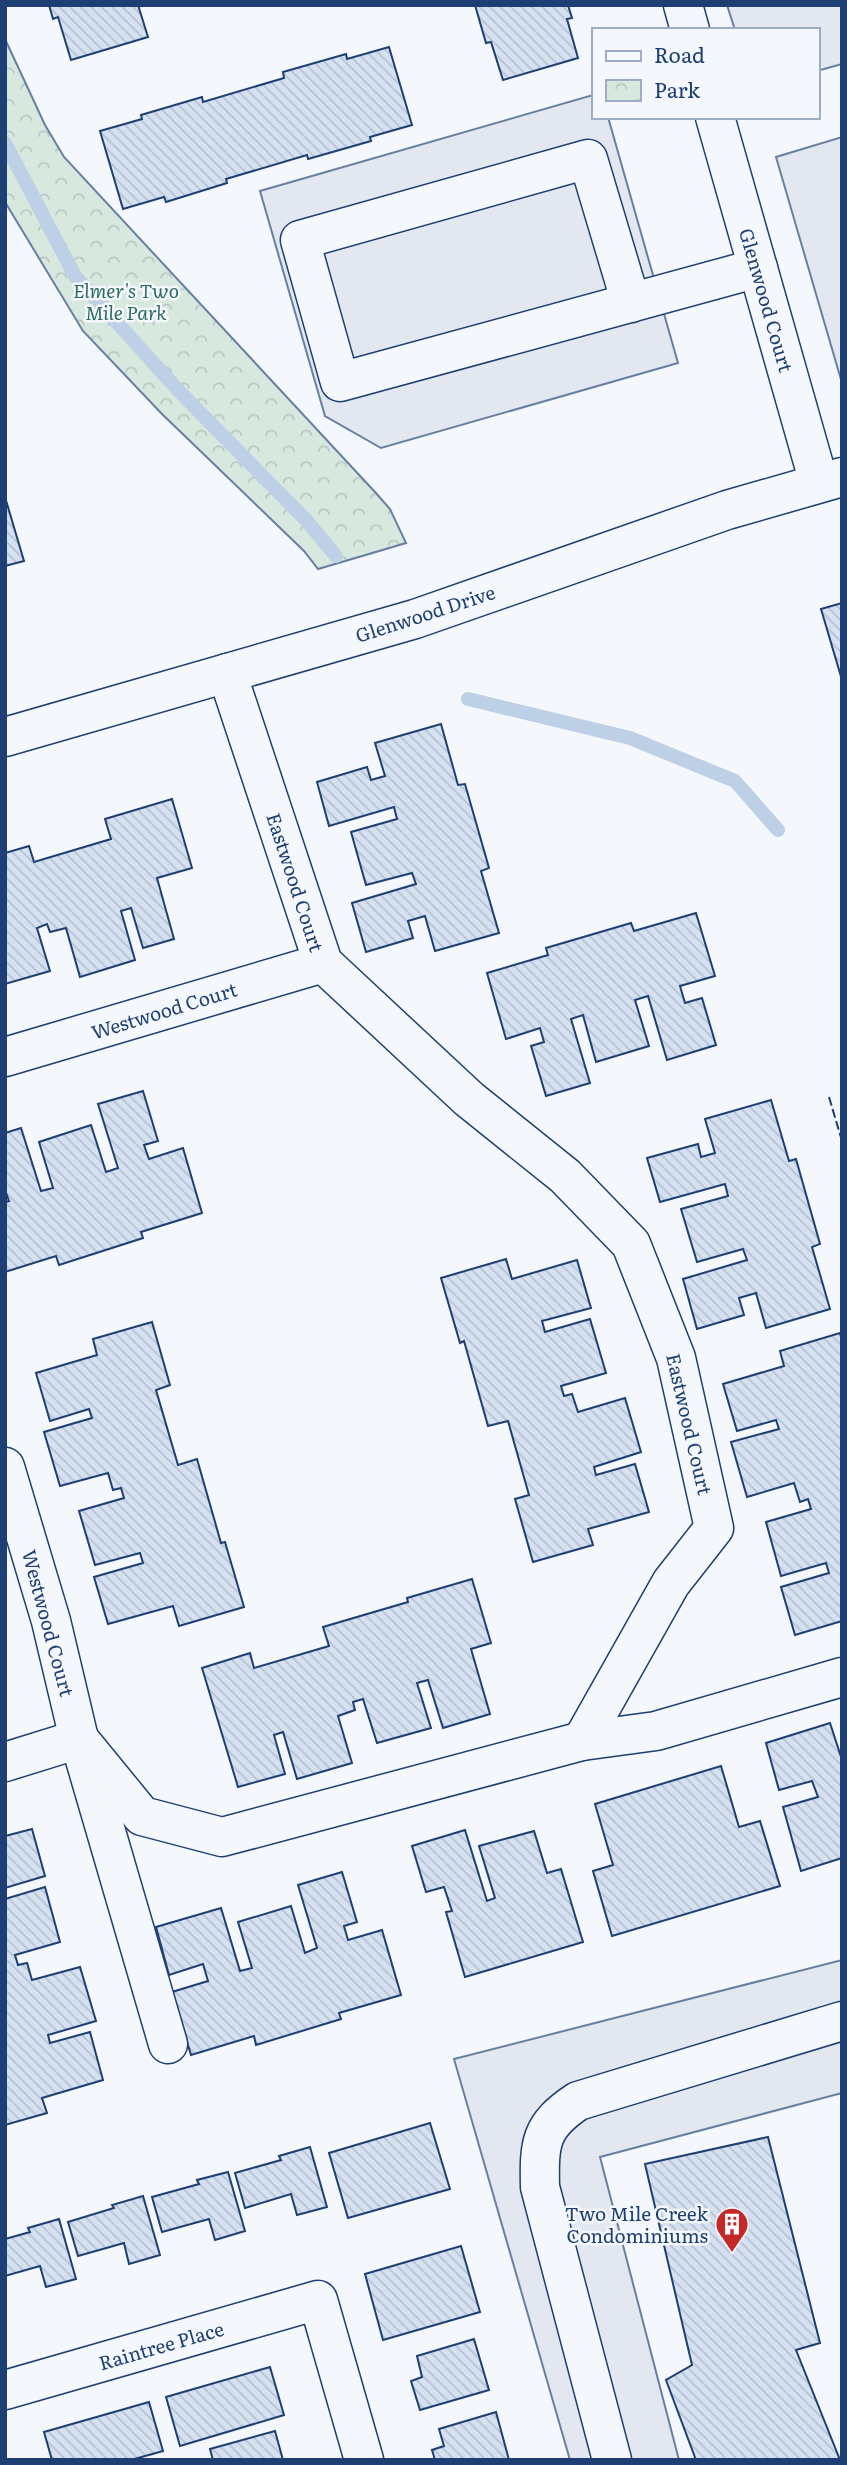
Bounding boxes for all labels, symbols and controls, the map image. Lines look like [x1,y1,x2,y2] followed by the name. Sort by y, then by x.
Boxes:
[592,28,819,119] legend
[654,38,705,69] text: Road
[654,73,700,104] text: Park
[733,225,801,376] street label: Glenwood Court
[73,276,179,326] park label: Elmer's Two Mile Park
[351,577,499,649] street label: Glenwood Drive
[260,809,332,955] street label: Eastwood Court
[88,974,241,1045] street label: Westwood Court
[660,1350,720,1498] street label: Eastwood Court
[16,1546,82,1700] street label: Westwood Court
[565,2199,708,2249] place label: Two Mile Creek Condominiums
[713,2205,751,2254] building icon: Two Mile Creek Condominiums
[95,2314,227,2376] street label: Raintree Place

